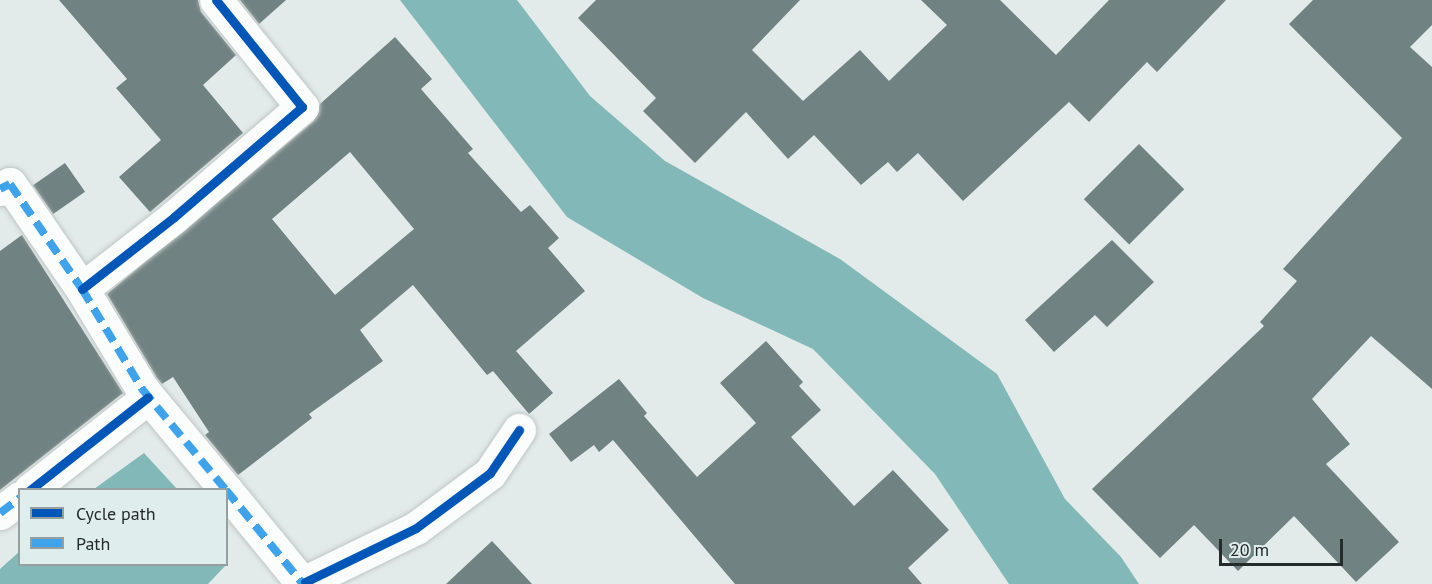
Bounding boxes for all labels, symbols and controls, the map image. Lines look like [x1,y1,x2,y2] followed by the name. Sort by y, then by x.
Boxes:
[18,488,228,566] legend
[76,502,156,525] text: Cycle path
[1222,527,1346,565] scale bar
[76,532,110,555] text: Path
[1230,538,1269,561] text: 20 m

